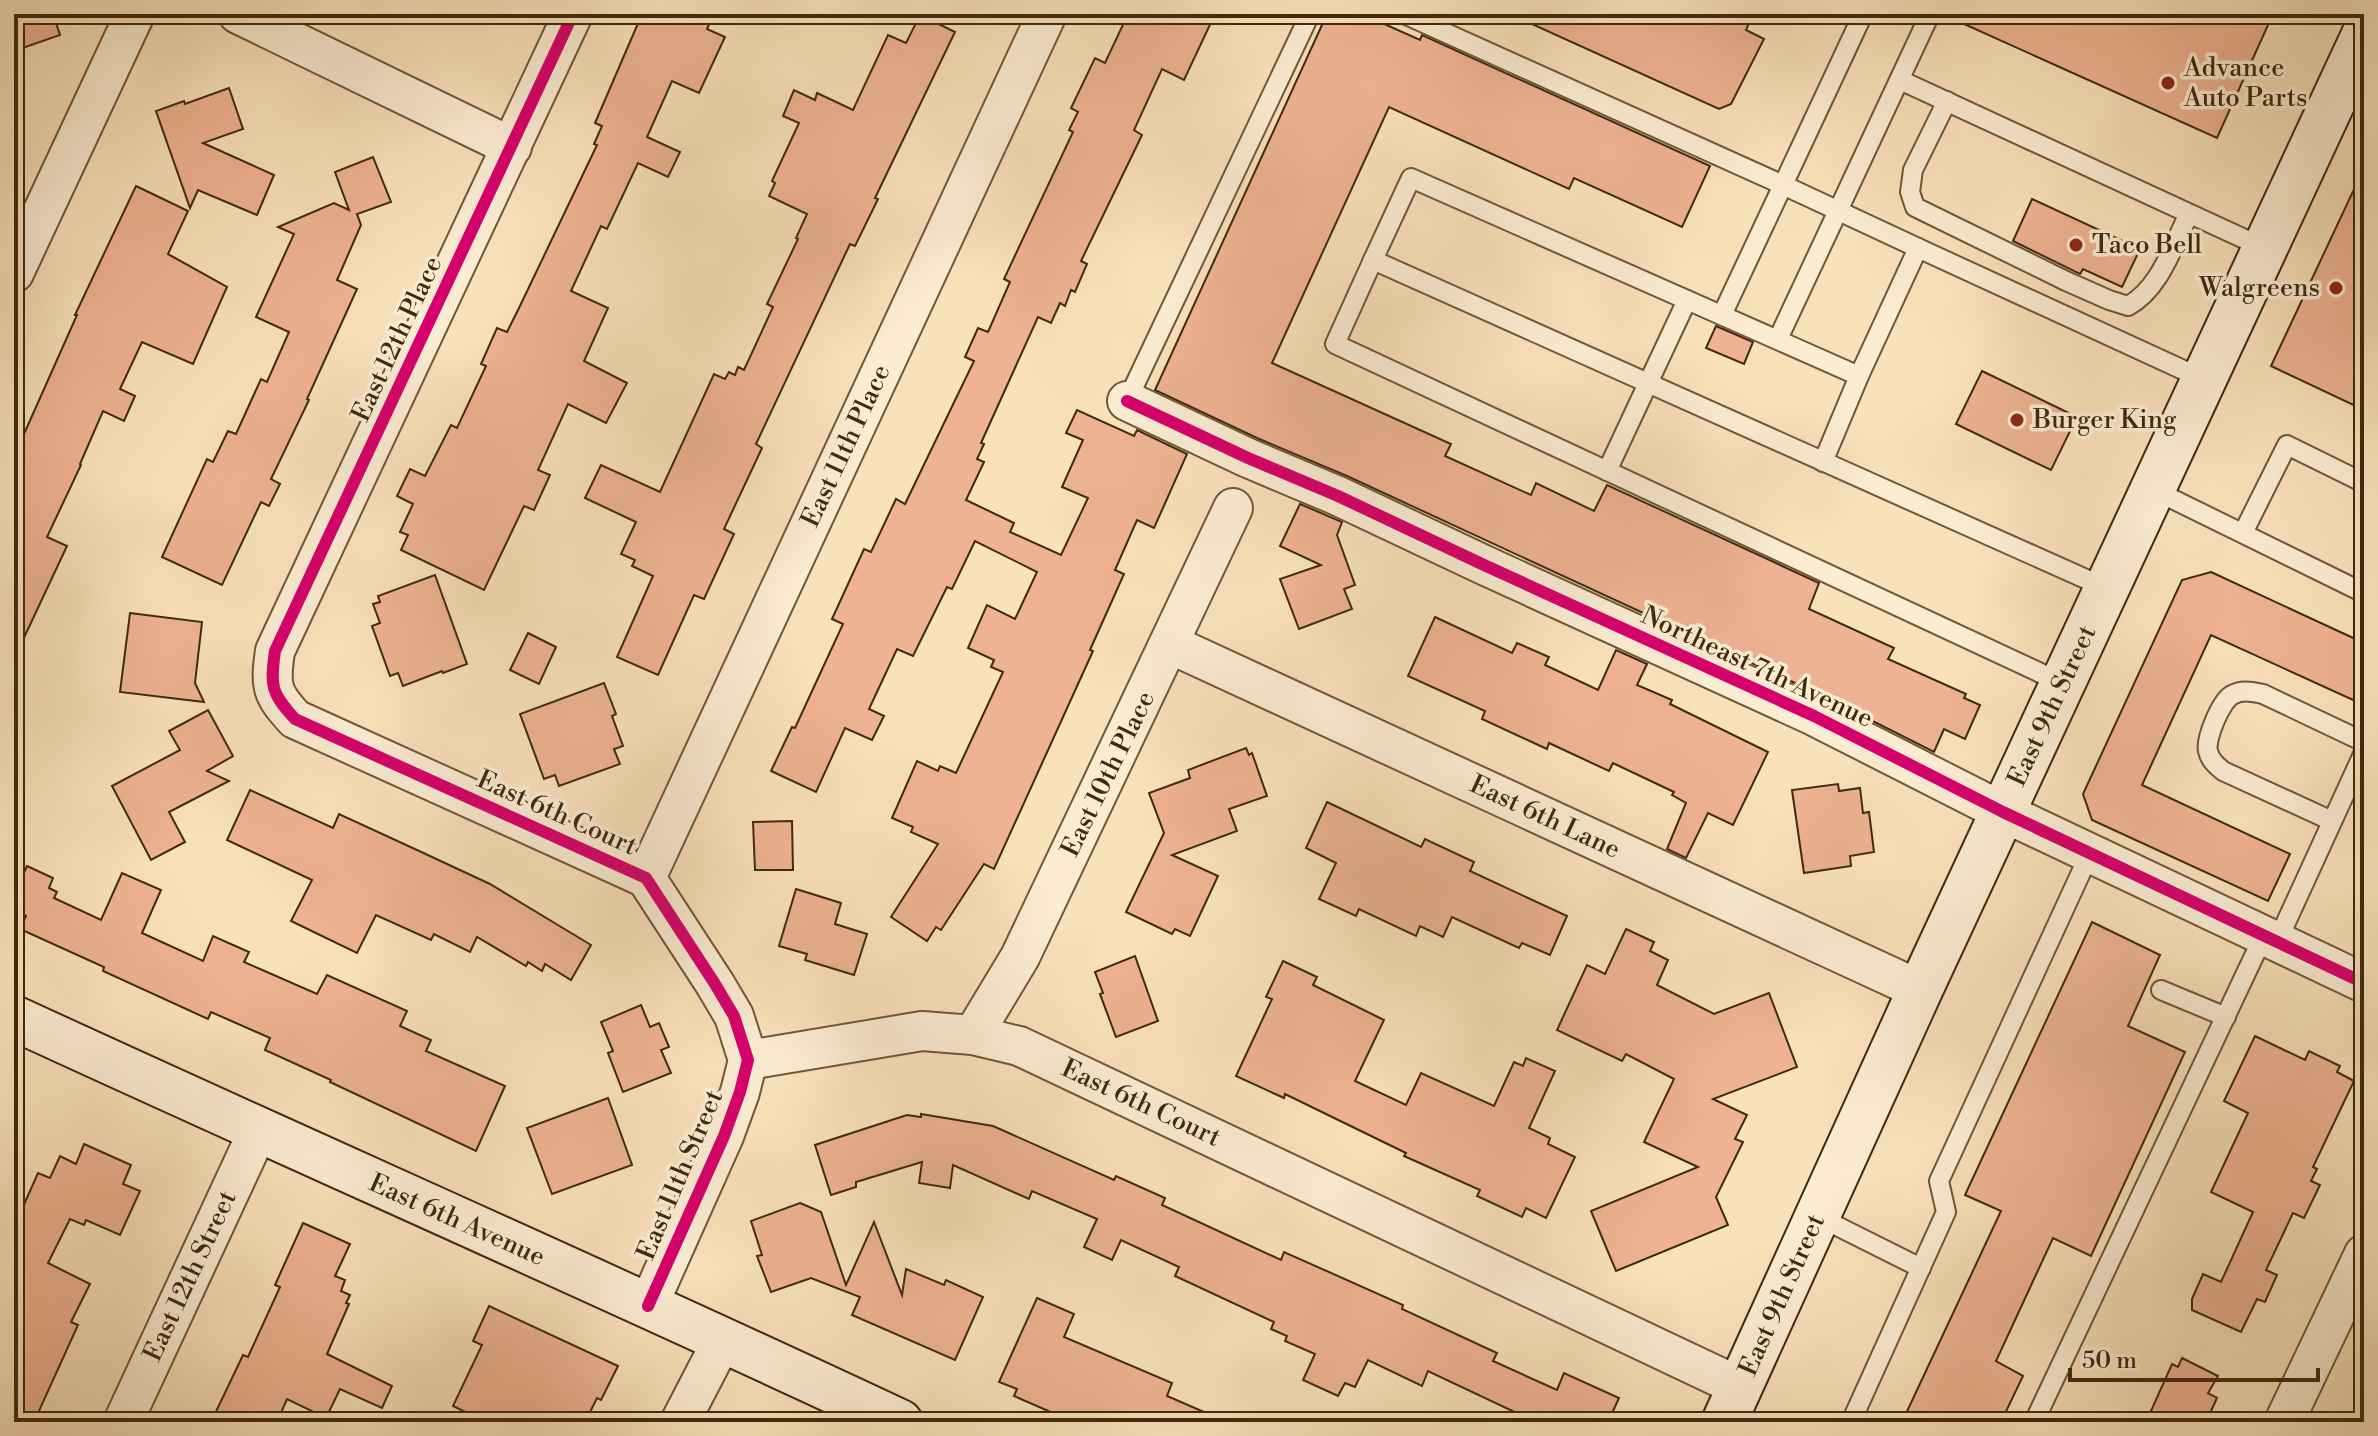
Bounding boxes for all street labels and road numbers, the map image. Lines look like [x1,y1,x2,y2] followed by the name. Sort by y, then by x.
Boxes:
[345,251,449,427] street label: East 12th Place
[794,360,898,532] street label: East 11th Place
[1636,599,1878,735] street label: Northeast 7th Avenue
[2001,620,2103,792] street label: East 9th Street
[1054,686,1162,862] street label: East 10th Place
[472,763,642,863] street label: East 6th Court
[1465,768,1625,866] street label: East 6th Lane
[1056,1052,1226,1154] street label: East 6th Court
[630,1085,730,1265] street label: East 11th Street
[364,1167,550,1273] street label: East 6th Avenue
[136,1185,244,1367] street label: East 12th Street
[1732,1209,1832,1381] street label: East 9th Street

